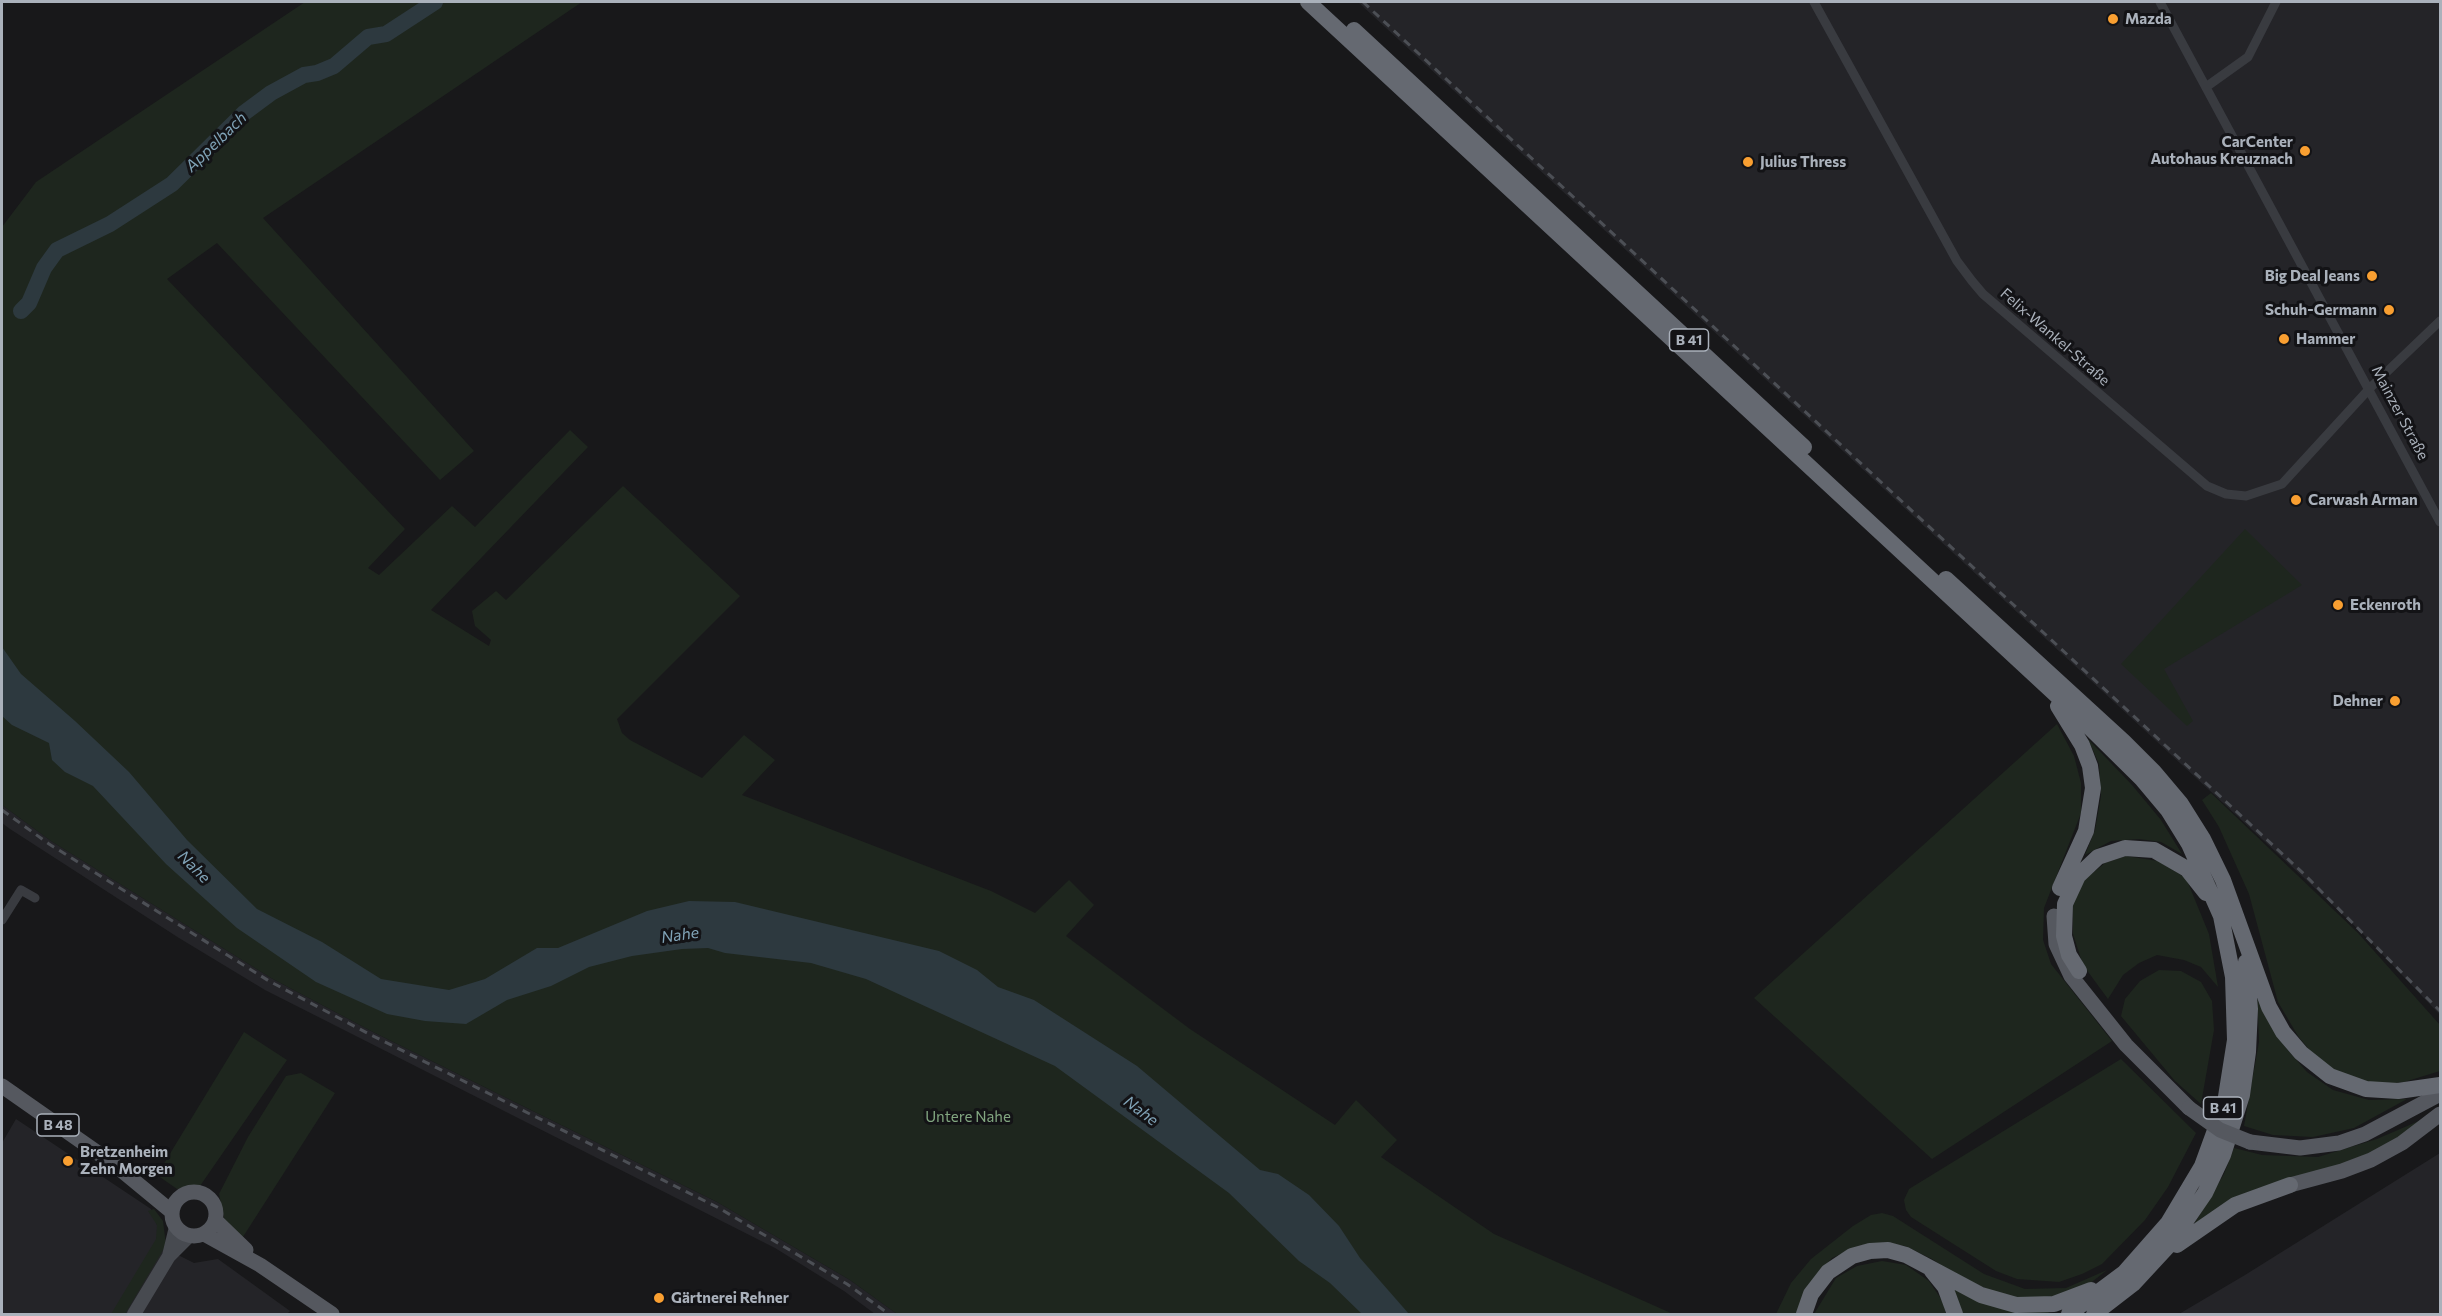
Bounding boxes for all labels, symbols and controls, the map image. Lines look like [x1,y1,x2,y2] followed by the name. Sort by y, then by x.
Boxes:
[2125,10,2172,28] place label: Mazda
[2106,12,2120,26] marker: Mazda
[181,108,251,176] water label: Appelbach
[2150,133,2293,168] place label: CarCenter Autohaus Kreuznach
[2298,144,2312,158] marker: CarCenter Autohaus Kreuznach
[1760,153,1846,171] place label: Julius Thress
[1741,155,1755,169] marker: Julius Thress
[2265,267,2360,285] place label: Big Deal Jeans
[2365,269,2379,283] marker: Big Deal Jeans
[1997,284,2113,390] street label: Felix-Wankel-Straße
[2265,301,2377,319] place label: Schuh-Germann
[2382,303,2396,317] marker: Schuh-Germann
[1670,329,1708,351] road number: B 41
[2296,330,2355,348] place label: Hammer
[2277,332,2291,346] marker: Hammer
[2368,363,2432,463] street label: Mainzer Straße
[2308,491,2418,509] place label: Carwash Arman
[2289,493,2303,507] marker: Carwash Arman
[2350,596,2421,614] place label: Eckenroth
[2331,598,2345,612] marker: Eckenroth
[2333,692,2383,710] place label: Dehner
[2388,694,2402,708] marker: Dehner
[174,847,214,887] water label: Nahe
[660,923,700,947] water label: Nahe
[1120,1092,1162,1130] water label: Nahe
[2204,1097,2242,1119] road number: B 41
[925,1108,1011,1126] park label: Untere Nahe
[37,1114,79,1136] road number: B 48
[80,1143,173,1178] place label: Bretzenheim Zehn Morgen
[61,1154,75,1168] marker: Bretzenheim Zehn Morgen
[671,1289,789,1307] place label: Gärtnerei Rehner
[652,1291,666,1305] marker: Gärtnerei Rehner

